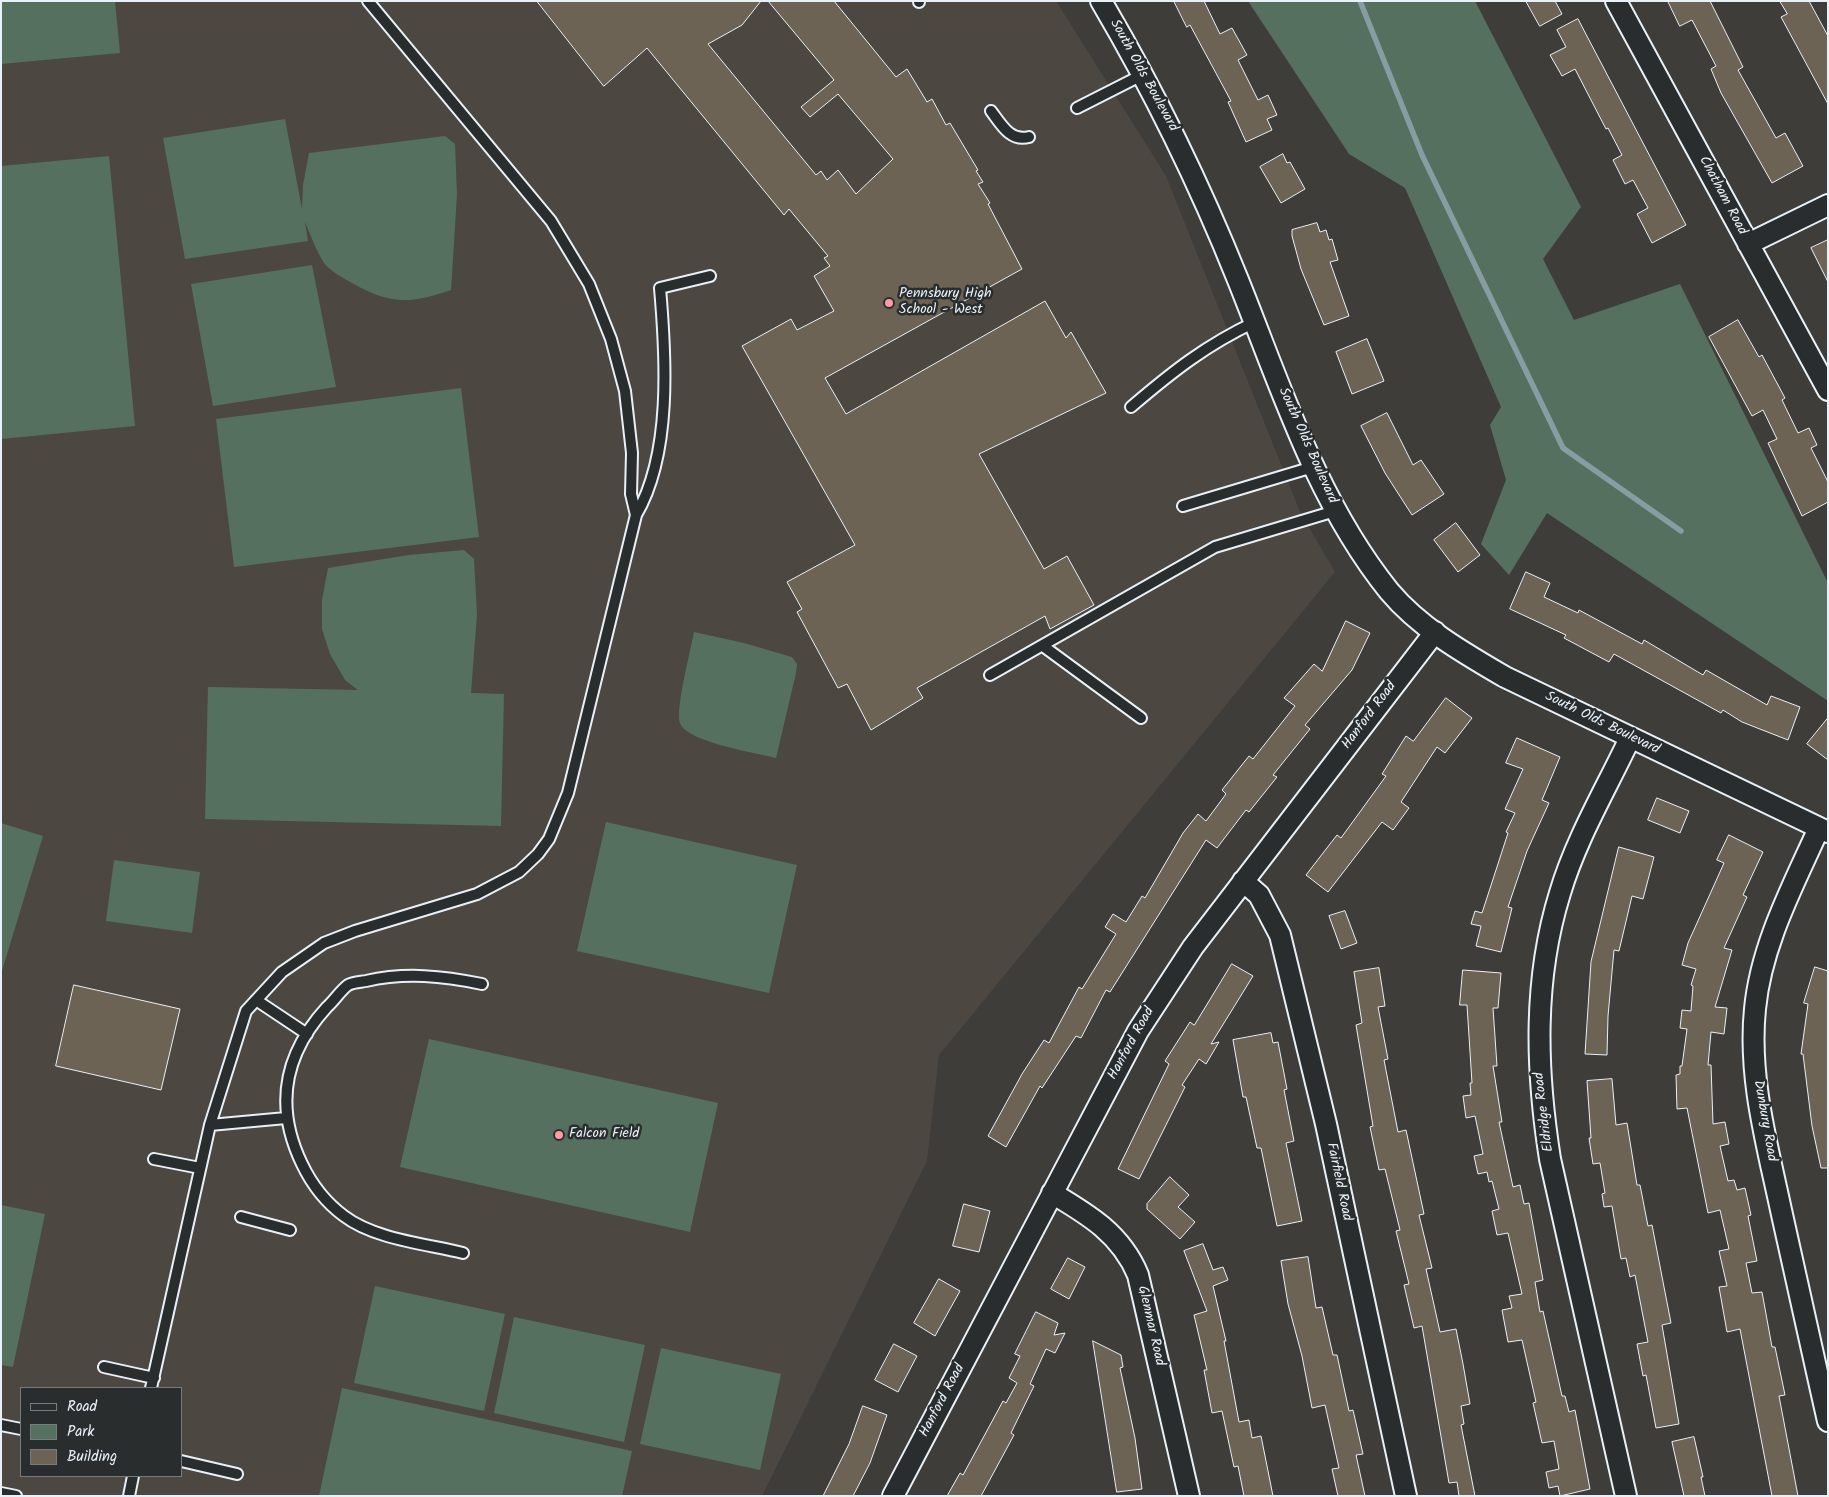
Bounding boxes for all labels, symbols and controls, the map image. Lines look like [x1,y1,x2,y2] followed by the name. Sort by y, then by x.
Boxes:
[1105,17,1181,135] street label: South Olds Boulevard
[1694,154,1750,238] street label: Chatham Road
[899,287,992,320] place label: Pennsbury High School - West
[883,297,895,309] marker: Pennsbury High School - West
[1274,385,1340,507] street label: South Olds Boulevard
[1339,679,1401,753] street label: Hanford Road
[1542,689,1662,759] street label: South Olds Boulevard
[1105,1005,1159,1083] street label: Hanford Road
[1532,1071,1558,1153] street label: Eldridge Road
[1749,1079,1779,1163] street label: Dunbury Road
[569,1127,639,1143] place label: Falcon Field
[553,1129,565,1141] marker: Falcon Field
[1322,1141,1354,1223] street label: Fairfield Road
[1133,1284,1167,1368] street label: Glenmar Road
[917,1362,969,1440] street label: Hanford Road
[20,1387,182,1477] legend
[67,1395,97,1419] text: Road
[67,1420,94,1444] text: Park
[67,1445,117,1469] text: Building

